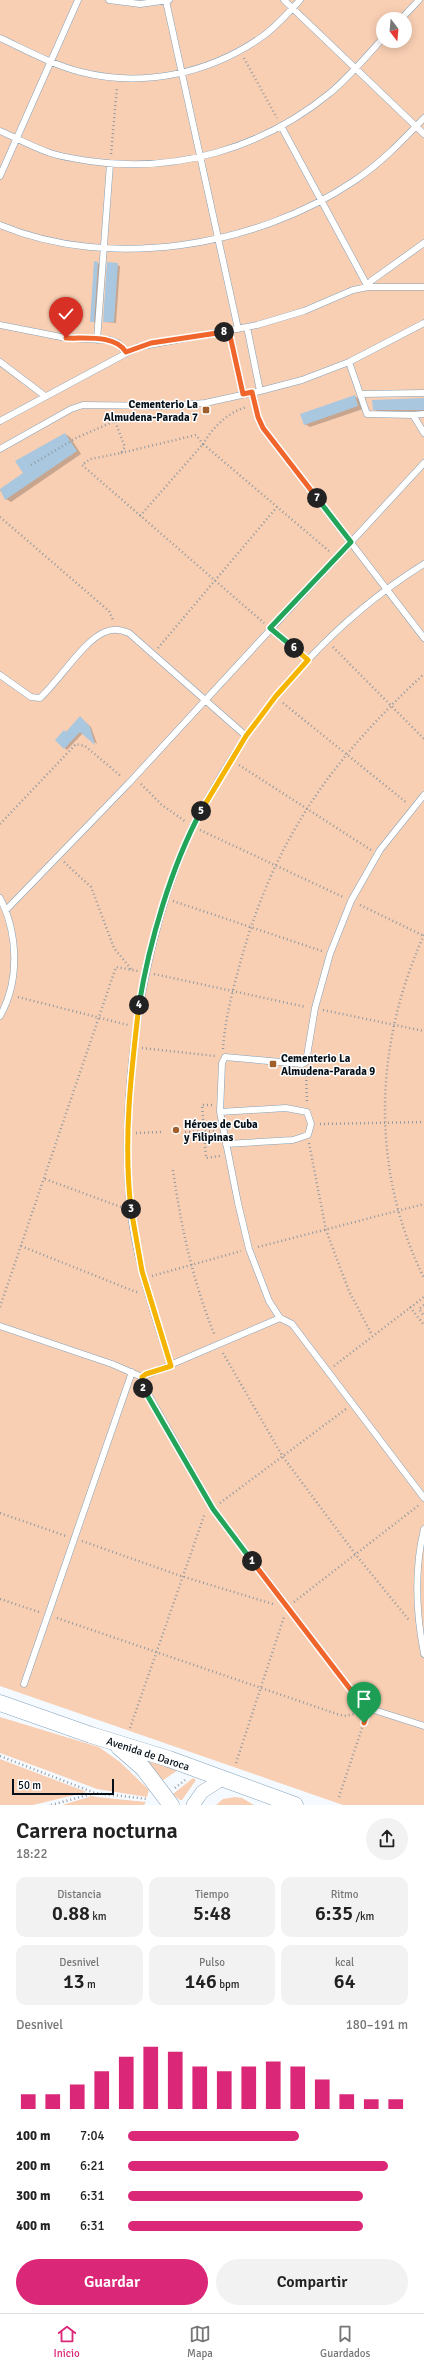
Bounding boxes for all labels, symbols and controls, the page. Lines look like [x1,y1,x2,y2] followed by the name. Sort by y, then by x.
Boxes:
[376,12,412,48] north arrow
[376,12,412,48] map controls
[49,297,83,338] pin
[55,303,77,325] icon: check
[214,322,234,342] pin: 8
[221,325,227,338] text: 8
[104,398,198,424] place label: Cementerio La Almudena-Parada 7
[201,405,211,415] marker: Cementerio La Almudena-Parada 7
[307,488,327,508] pin: 7
[314,491,320,504] text: 7
[284,638,304,658] pin: 6
[291,641,297,654] text: 6
[191,801,211,821] pin: 5
[198,804,204,817] text: 5
[129,995,149,1015] pin: 4
[136,998,142,1011] text: 4
[281,1052,375,1078] place label: Cementerio La Almudena-Parada 9
[268,1059,278,1069] marker: Cementerio La Almudena-Parada 9
[183,1118,258,1144] place label: Héroes de Cuba y Filipinas
[171,1125,181,1135] marker: Héroes de Cuba y Filipinas
[121,1199,141,1219] pin: 3
[128,1202,134,1215] text: 3
[133,1378,153,1398] pin: 2
[140,1381,146,1394] text: 2
[242,1551,262,1571] pin: 1
[249,1554,255,1567] text: 1
[347,1682,381,1723] pin
[353,1688,375,1710] icon: arrive
[105,1734,191,1774] street label: Avenida de Daroca
[12,1777,114,1796] scale bar
[18,1779,41,1792] text: 50 m
[16,1817,178,1844] text: Carrera nocturna
[366,1818,408,1860] button: share
[16,1846,48,1862] text: 18:22
[57,1888,101,1901] text: Distancia
[195,1888,229,1901] text: Tiempo
[331,1888,359,1901] text: Ritmo
[52,1901,90,1926] text: 0.88
[193,1901,231,1926] text: 5:48
[315,1901,353,1926] text: 6:35
[90,1910,107,1923] text: km
[353,1910,374,1923] text: /km
[59,1956,99,1969] text: Desnivel
[199,1956,225,1969] text: Pulso
[335,1956,354,1969] text: kcal
[63,1969,85,1994] text: 13
[184,1969,217,1994] text: 146
[334,1969,355,1994] text: 64
[85,1978,96,1991] text: m
[217,1978,240,1991] text: bpm
[16,2017,63,2033] text: Desnivel
[346,2017,408,2033] text: 180–191 m
[16,2128,50,2144] text: 100 m
[80,2128,105,2144] text: 7:04
[16,2158,50,2174] text: 200 m
[80,2158,105,2174] text: 6:21
[16,2188,50,2204] text: 300 m
[80,2188,105,2204] text: 6:31
[16,2218,50,2234] text: 400 m
[80,2218,105,2234] text: 6:31
[16,2259,208,2305] button: Guardar
[216,2259,408,2305] button: Compartir
[54,2323,80,2360] tab: Inicio
[187,2323,213,2360] tab: Mapa
[320,2323,370,2360] tab: Guardados

